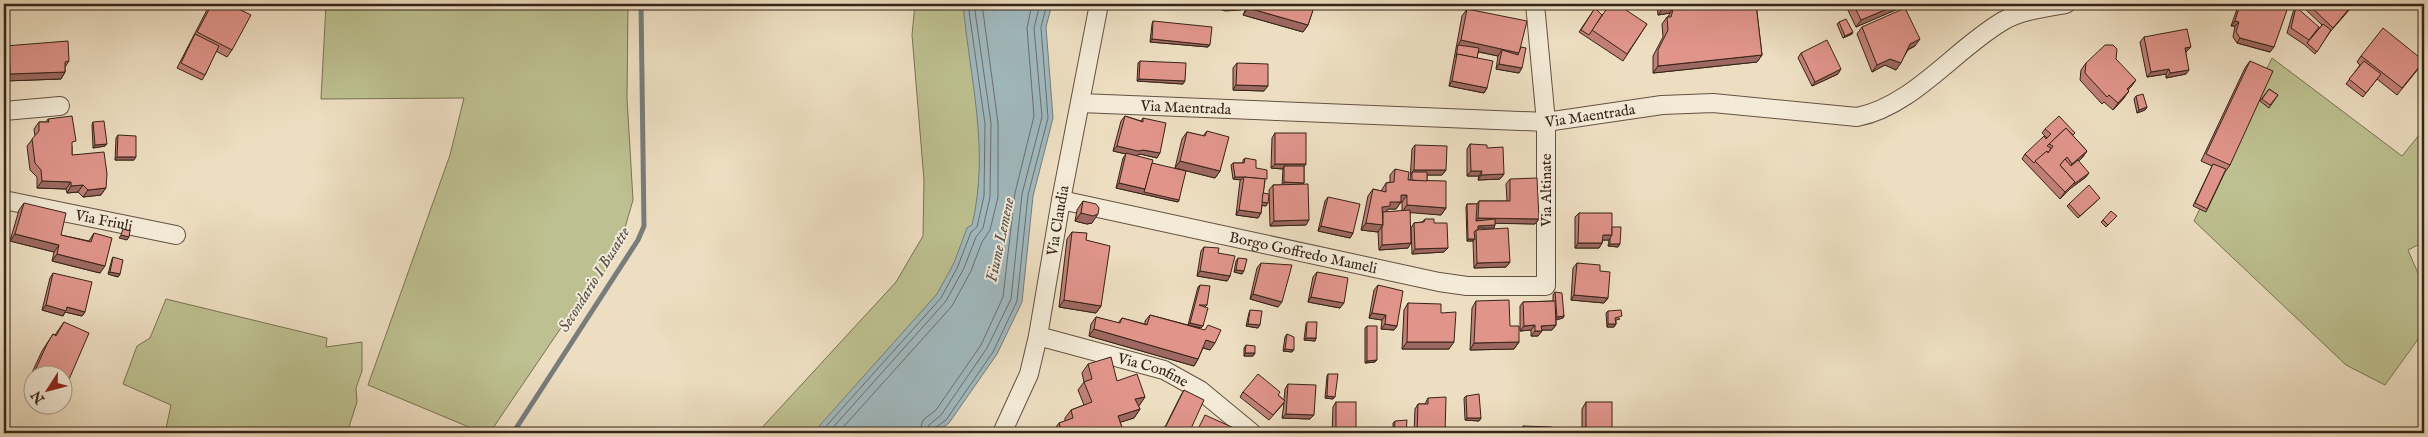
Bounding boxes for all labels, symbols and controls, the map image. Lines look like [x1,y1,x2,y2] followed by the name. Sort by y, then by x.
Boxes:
[1139,96,1232,119] street label: Via Maentrada
[1543,99,1637,132] street label: Via Maentrada
[1537,153,1556,228] street label: Via Altinate
[1042,183,1073,258] street label: Via Claudia
[982,195,1020,284] water label: Fiume Lemene
[73,205,134,235] street label: Via Friuli
[555,223,636,336] water label: Secondario I Busatte
[1228,227,1379,278] street label: Borgo Goffredo Mameli
[1115,348,1192,391] street label: Via Confine
[22,364,72,414] north arrow
[27,387,50,408] text: N

